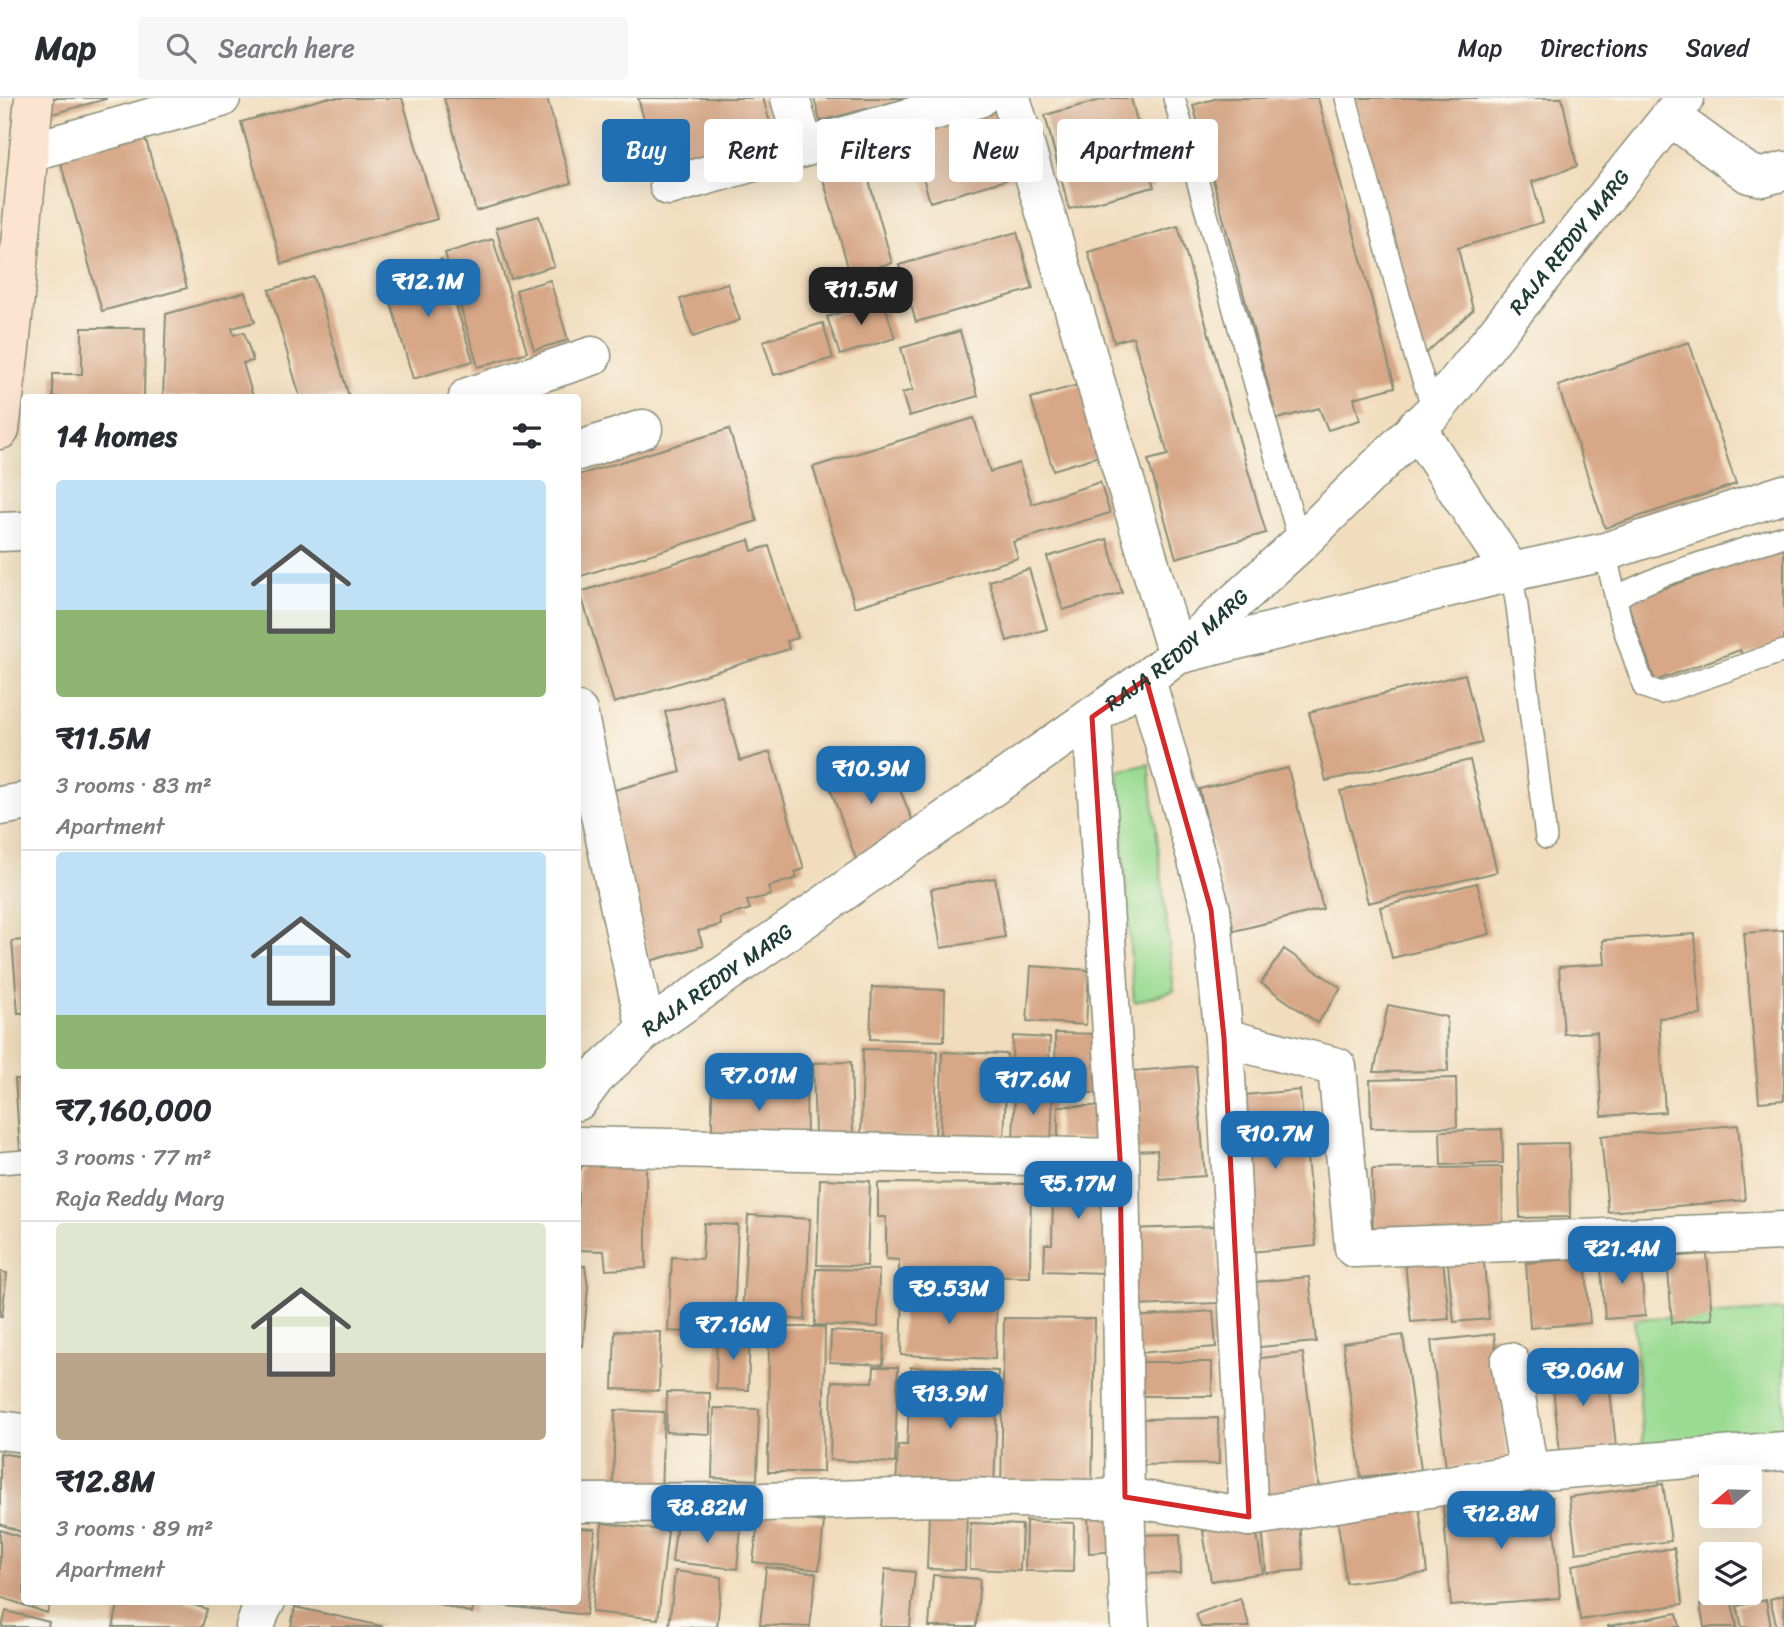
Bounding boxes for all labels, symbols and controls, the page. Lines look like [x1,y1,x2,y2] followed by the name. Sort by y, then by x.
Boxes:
[138,17,628,80] search box
[35,19,96,77] text: Map
[218,25,355,71] text: Search here
[1458,27,1502,69] text: Map
[1540,27,1648,69] text: Directions
[1686,27,1749,69] text: Saved
[162,29,200,67] icon: search
[602,119,690,182] chip: Buy
[704,119,803,182] chip: Rent
[817,119,935,182] chip: Filters
[949,119,1043,182] chip: New
[1057,119,1218,182] chip: Apartment
[1499,160,1640,324] street label: RAJA REDDY MARG
[371,260,485,319] pin: ₹12.1M
[392,261,464,302] text: ₹12.1M
[804,268,918,327] pin: ₹11.5M
[825,269,897,310] text: ₹11.5M
[56,409,177,463] text: 14 homes
[508,417,546,455] icon: filters
[238,526,364,652] icon: home
[1097,579,1258,722] street label: RAJA REDDY MARG
[56,711,150,765] text: ₹11.5M
[814,746,928,806] pin: ₹10.9M
[832,748,910,789] text: ₹10.9M
[56,765,212,806] text: 3 rooms · 83 m²
[56,806,165,847] text: Apartment
[238,898,364,1024] icon: home
[633,913,801,1047] street label: RAJA REDDY MARG
[702,1054,816,1113] pin: ₹7.01M
[721,1055,797,1096] text: ₹7.01M
[976,1058,1090,1117] pin: ₹17.6M
[996,1059,1070,1100] text: ₹17.6M
[56,1083,212,1137] text: ₹7,160,000
[1218,1112,1332,1171] pin: ₹10.7M
[1237,1113,1313,1154] text: ₹10.7M
[56,1137,212,1178] text: 3 rooms · 77 m²
[1021,1162,1135,1221] pin: ₹5.17M
[1040,1163,1116,1204] text: ₹5.17M
[56,1178,225,1219] text: Raja Reddy Marg
[1565,1226,1679,1286] pin: ₹21.4M
[1584,1228,1660,1269] text: ₹21.4M
[892,1266,1006,1326] pin: ₹9.53M
[909,1268,989,1309] text: ₹9.53M
[238,1269,364,1395] icon: home
[676,1302,790,1362] pin: ₹7.16M
[696,1304,770,1345] text: ₹7.16M
[1526,1348,1640,1408] pin: ₹9.06M
[1543,1350,1623,1391] text: ₹9.06M
[893,1372,1007,1431] pin: ₹13.9M
[912,1373,988,1414] text: ₹13.9M
[56,1454,155,1508] text: ₹12.8M
[1699,1465,1762,1528] north arrow
[1699,1465,1762,1605] map controls
[650,1486,764,1545] pin: ₹8.82M
[667,1487,747,1528] text: ₹8.82M
[1444,1492,1558,1551] pin: ₹12.8M
[1463,1493,1539,1534] text: ₹12.8M
[56,1508,213,1549] text: 3 rooms · 89 m²
[1699,1542,1762,1605] button: layers
[56,1549,165,1590] text: Apartment

